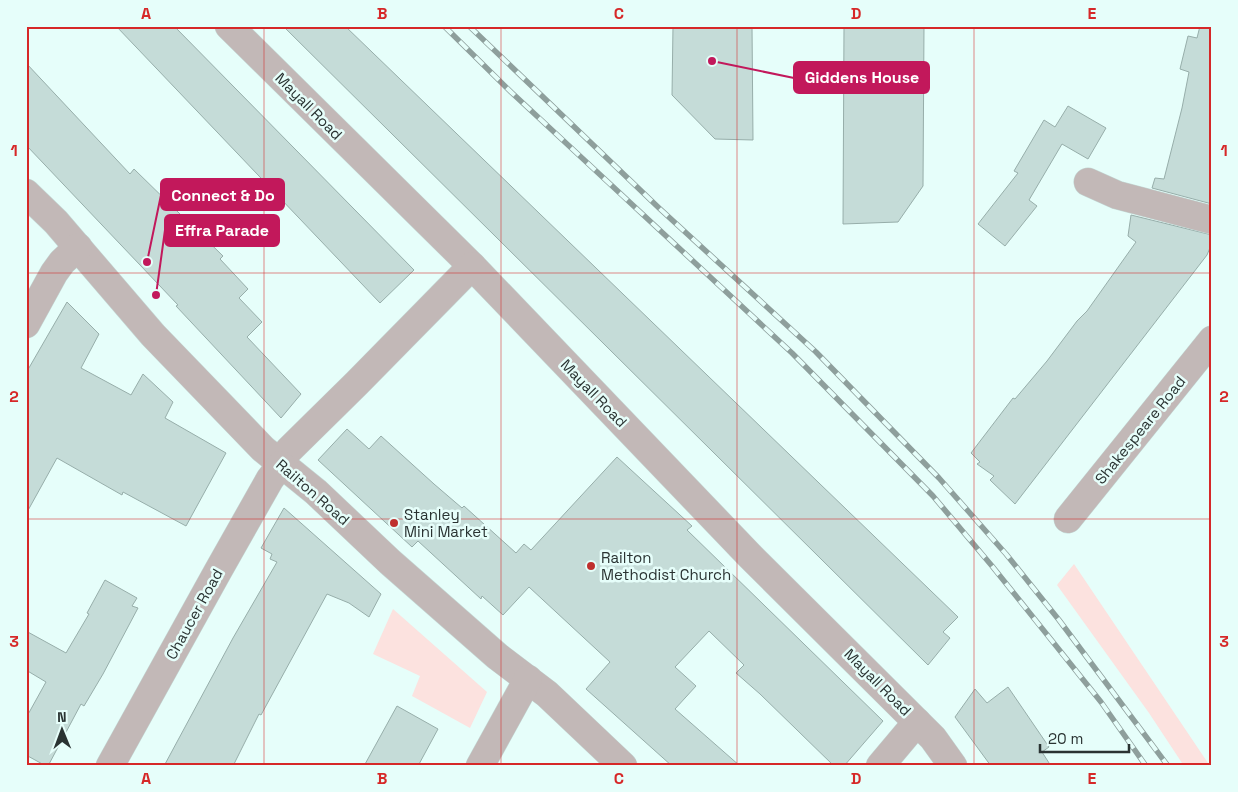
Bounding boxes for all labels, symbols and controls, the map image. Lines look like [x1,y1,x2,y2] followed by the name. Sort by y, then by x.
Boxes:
[141,3,151,24] text: A
[377,3,387,24] text: B
[614,3,624,24] text: C
[851,3,861,24] text: D
[1088,3,1097,24] text: E
[794,62,929,93] callout: Giddens House
[805,67,919,88] text: Giddens House
[271,68,347,144] street label: Mayall Road
[10,140,18,161] text: 1
[1220,140,1228,161] text: 1
[161,179,284,210] callout: Connect & Do
[171,185,275,206] text: Connect & Do
[165,215,279,246] callout: Effra Parade
[175,220,269,241] text: Effra Parade
[557,355,631,431] street label: Mayall Road
[1091,372,1189,488] street label: Shakespeare Road
[9,386,19,407] text: 2
[1219,386,1229,407] text: 2
[272,455,354,529] street label: Railton Road
[404,505,488,541] place label: Stanley Mini Market
[388,517,400,529] marker: Stanley Mini Market
[601,548,731,584] place label: Railton Methodist Church
[585,560,597,572] marker: Railton Methodist Church
[161,565,227,663] street label: Chaucer Road
[9,631,19,652] text: 3
[1219,631,1229,652] text: 3
[840,644,916,720] street label: Mayall Road
[38,704,88,754] north arrow
[57,708,67,726] text: N
[1040,722,1129,754] scale bar
[1048,729,1083,748] text: 20 m
[141,768,151,789] text: A
[377,768,387,789] text: B
[614,768,624,789] text: C
[851,768,861,789] text: D
[1088,768,1097,789] text: E

